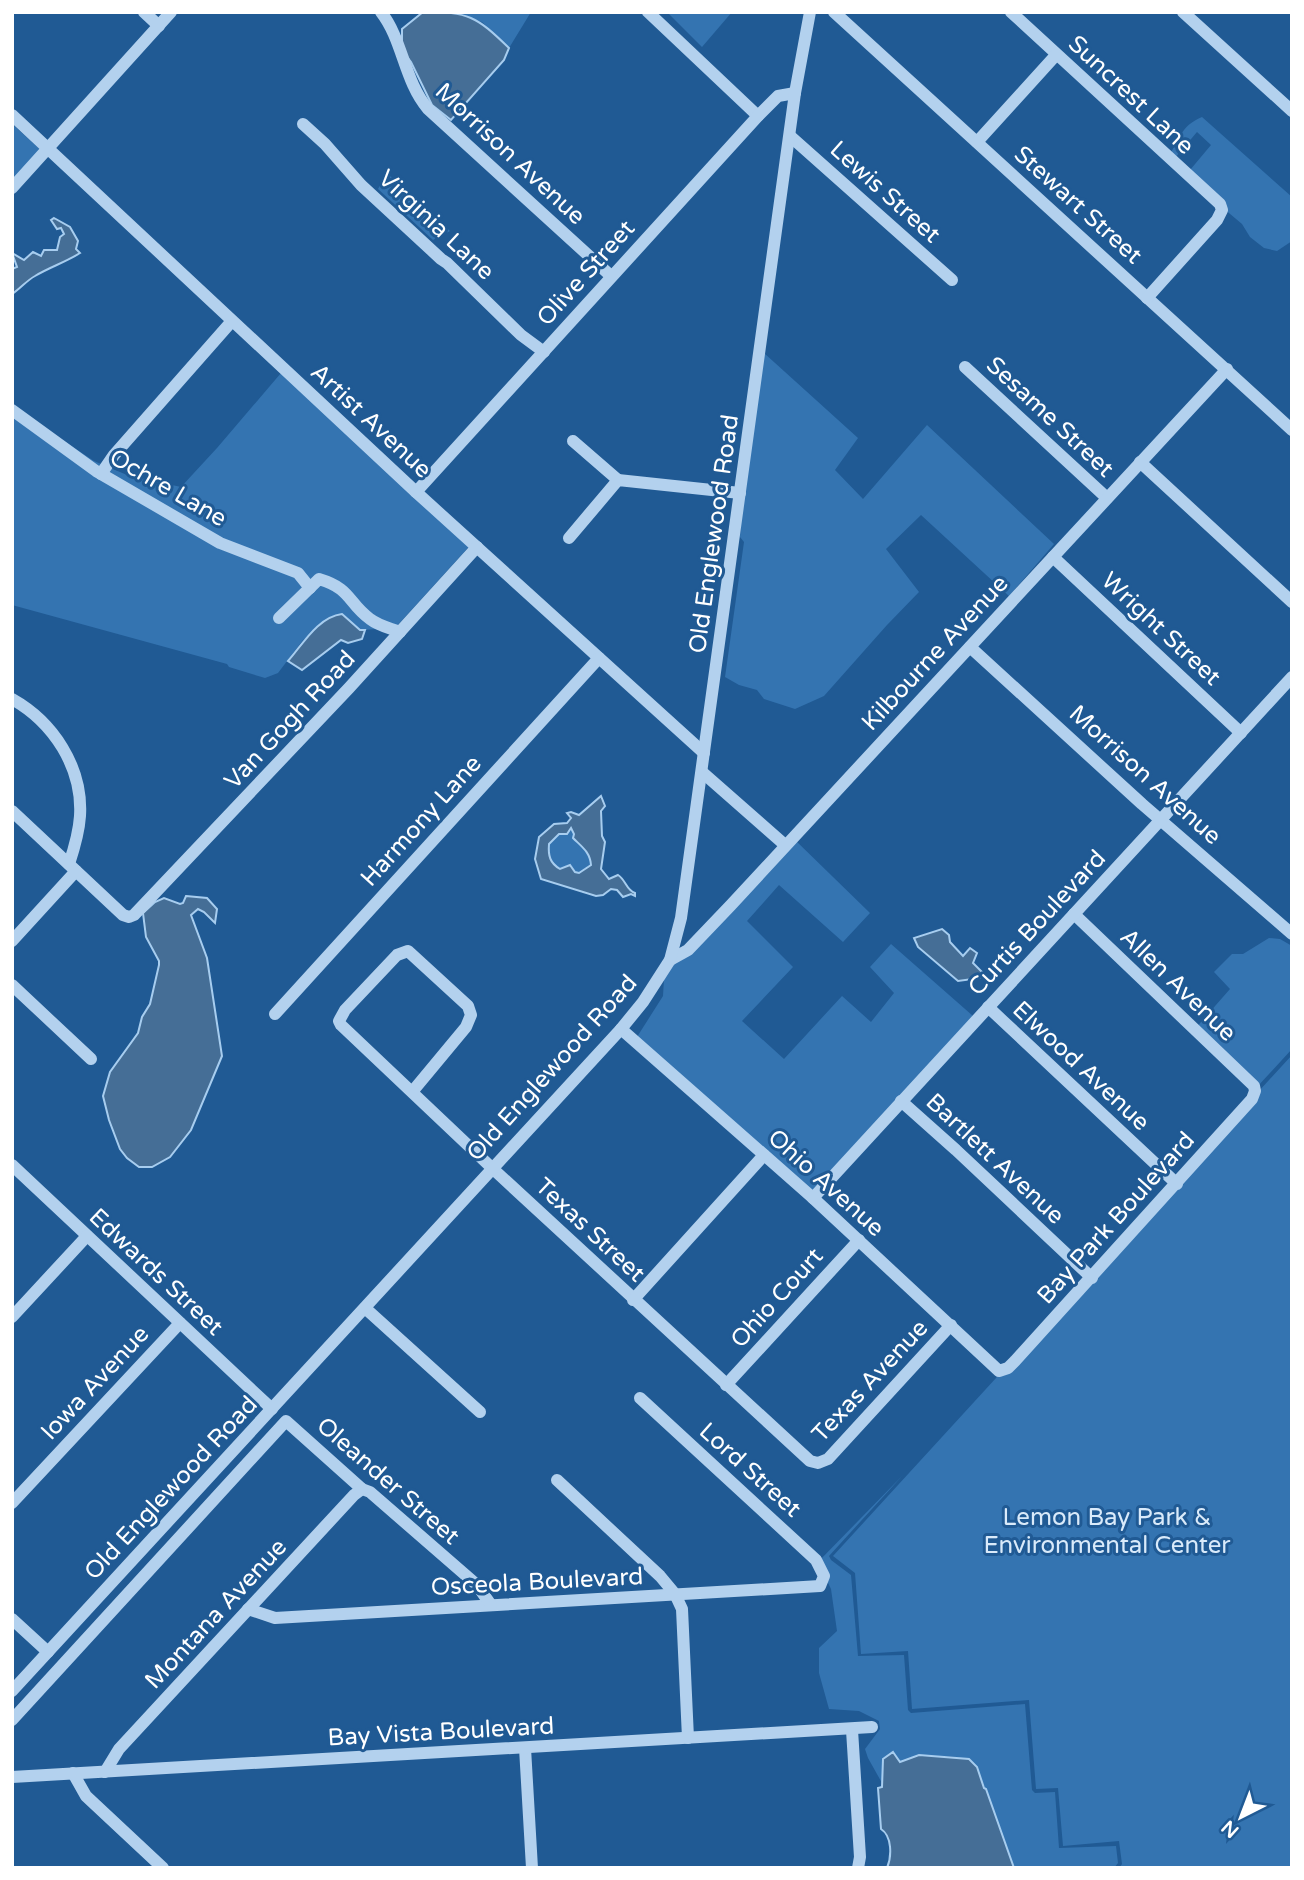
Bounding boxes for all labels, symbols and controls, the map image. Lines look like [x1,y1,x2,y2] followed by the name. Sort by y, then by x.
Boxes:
[1062,29,1200,161] street label: Suncrest Lane
[429,77,591,231] street label: Morrison Avenue
[824,135,946,249] street label: Lewis Street
[1008,140,1148,270] street label: Stewart Street
[372,164,500,286] street label: Virginia Lane
[531,214,641,332] street label: Olive Street
[980,351,1120,483] street label: Sesame Street
[304,358,438,484] street label: Artist Avenue
[683,413,745,655] street label: Old Englewood Road
[104,443,232,533] street label: Ochre Lane
[1095,566,1227,692] street label: Wright Street
[856,569,1014,737] street label: Kilbourne Avenue
[218,645,362,795] street label: Van Gogh Road
[1063,699,1227,851] street label: Morrison Avenue
[355,749,487,893] street label: Harmony Lane
[962,844,1112,1002] street label: Curtis Boulevard
[1114,922,1242,1048] street label: Allen Avenue
[461,969,643,1167] street label: Old Englewood Road
[1007,995,1155,1137] street label: Elwood Avenue
[920,1088,1070,1230] street label: Bartlett Avenue
[762,1123,890,1243] street label: Ohio Avenue
[1031,1126,1201,1310] street label: Bay Park Boulevard
[529,1172,651,1288] street label: Texas Street
[83,1202,229,1342] street label: Edwards Street
[725,1242,829,1354] street label: Ohio Court
[806,1314,934,1448] street label: Texas Avenue
[35,1320,155,1446] street label: Iowa Avenue
[78,1390,264,1586] street label: Old Englewood Road
[311,1411,465,1551] street label: Oleander Street
[693,1417,807,1523] street label: Lord Street
[983,1503,1231,1560] park label: Lemon Bay Park & Environmental Center
[139,1533,293,1695] street label: Montana Avenue
[430,1562,644,1602] street label: Osceola Boulevard
[327,1712,555,1752] street label: Bay Vista Boulevard
[1206,1782,1276,1852] north arrow
[1217,1816,1243,1842] text: N

